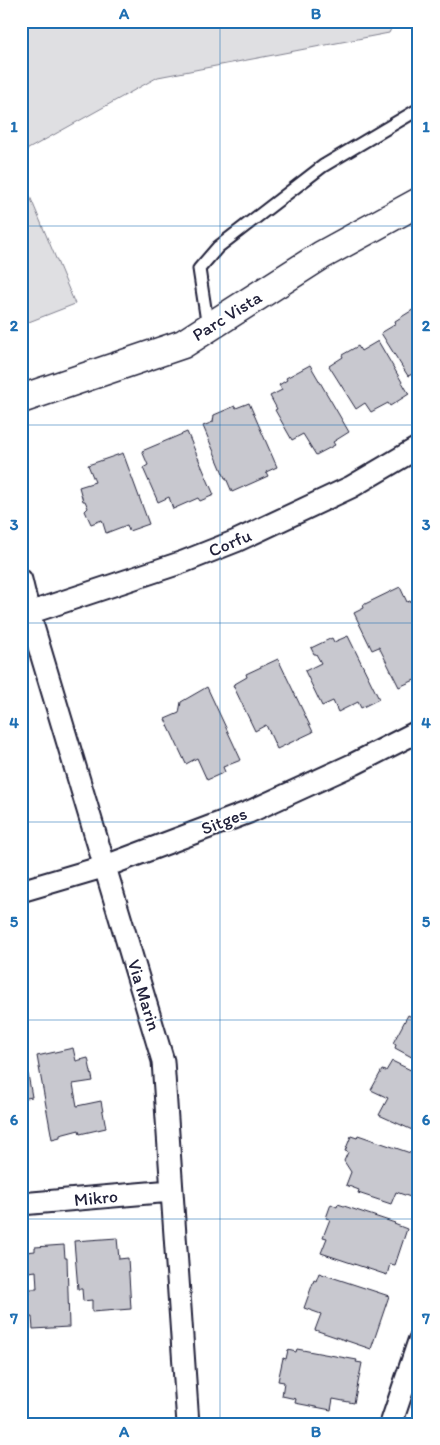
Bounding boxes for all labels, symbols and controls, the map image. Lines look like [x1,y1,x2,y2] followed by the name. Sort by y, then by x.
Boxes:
[118,4,130,23] text: A
[311,4,322,23] text: B
[10,117,18,136] text: 1
[422,117,430,136] text: 1
[188,286,266,346] street label: Parc Vista
[10,316,19,335] text: 2
[422,316,431,335] text: 2
[10,515,19,534] text: 3
[422,515,431,534] text: 3
[205,524,255,562] street label: Corfu
[9,713,19,732] text: 4
[421,713,431,732] text: 4
[198,802,250,840] street label: Sitges
[10,912,19,931] text: 5
[422,912,431,931] text: 5
[123,957,165,1034] street label: Via Marin
[10,1110,19,1129] text: 6
[422,1110,431,1129] text: 6
[73,1185,119,1211] street label: Mikro
[9,1309,18,1328] text: 7
[421,1309,430,1328] text: 7
[118,1422,130,1441] text: A
[311,1422,322,1441] text: B

